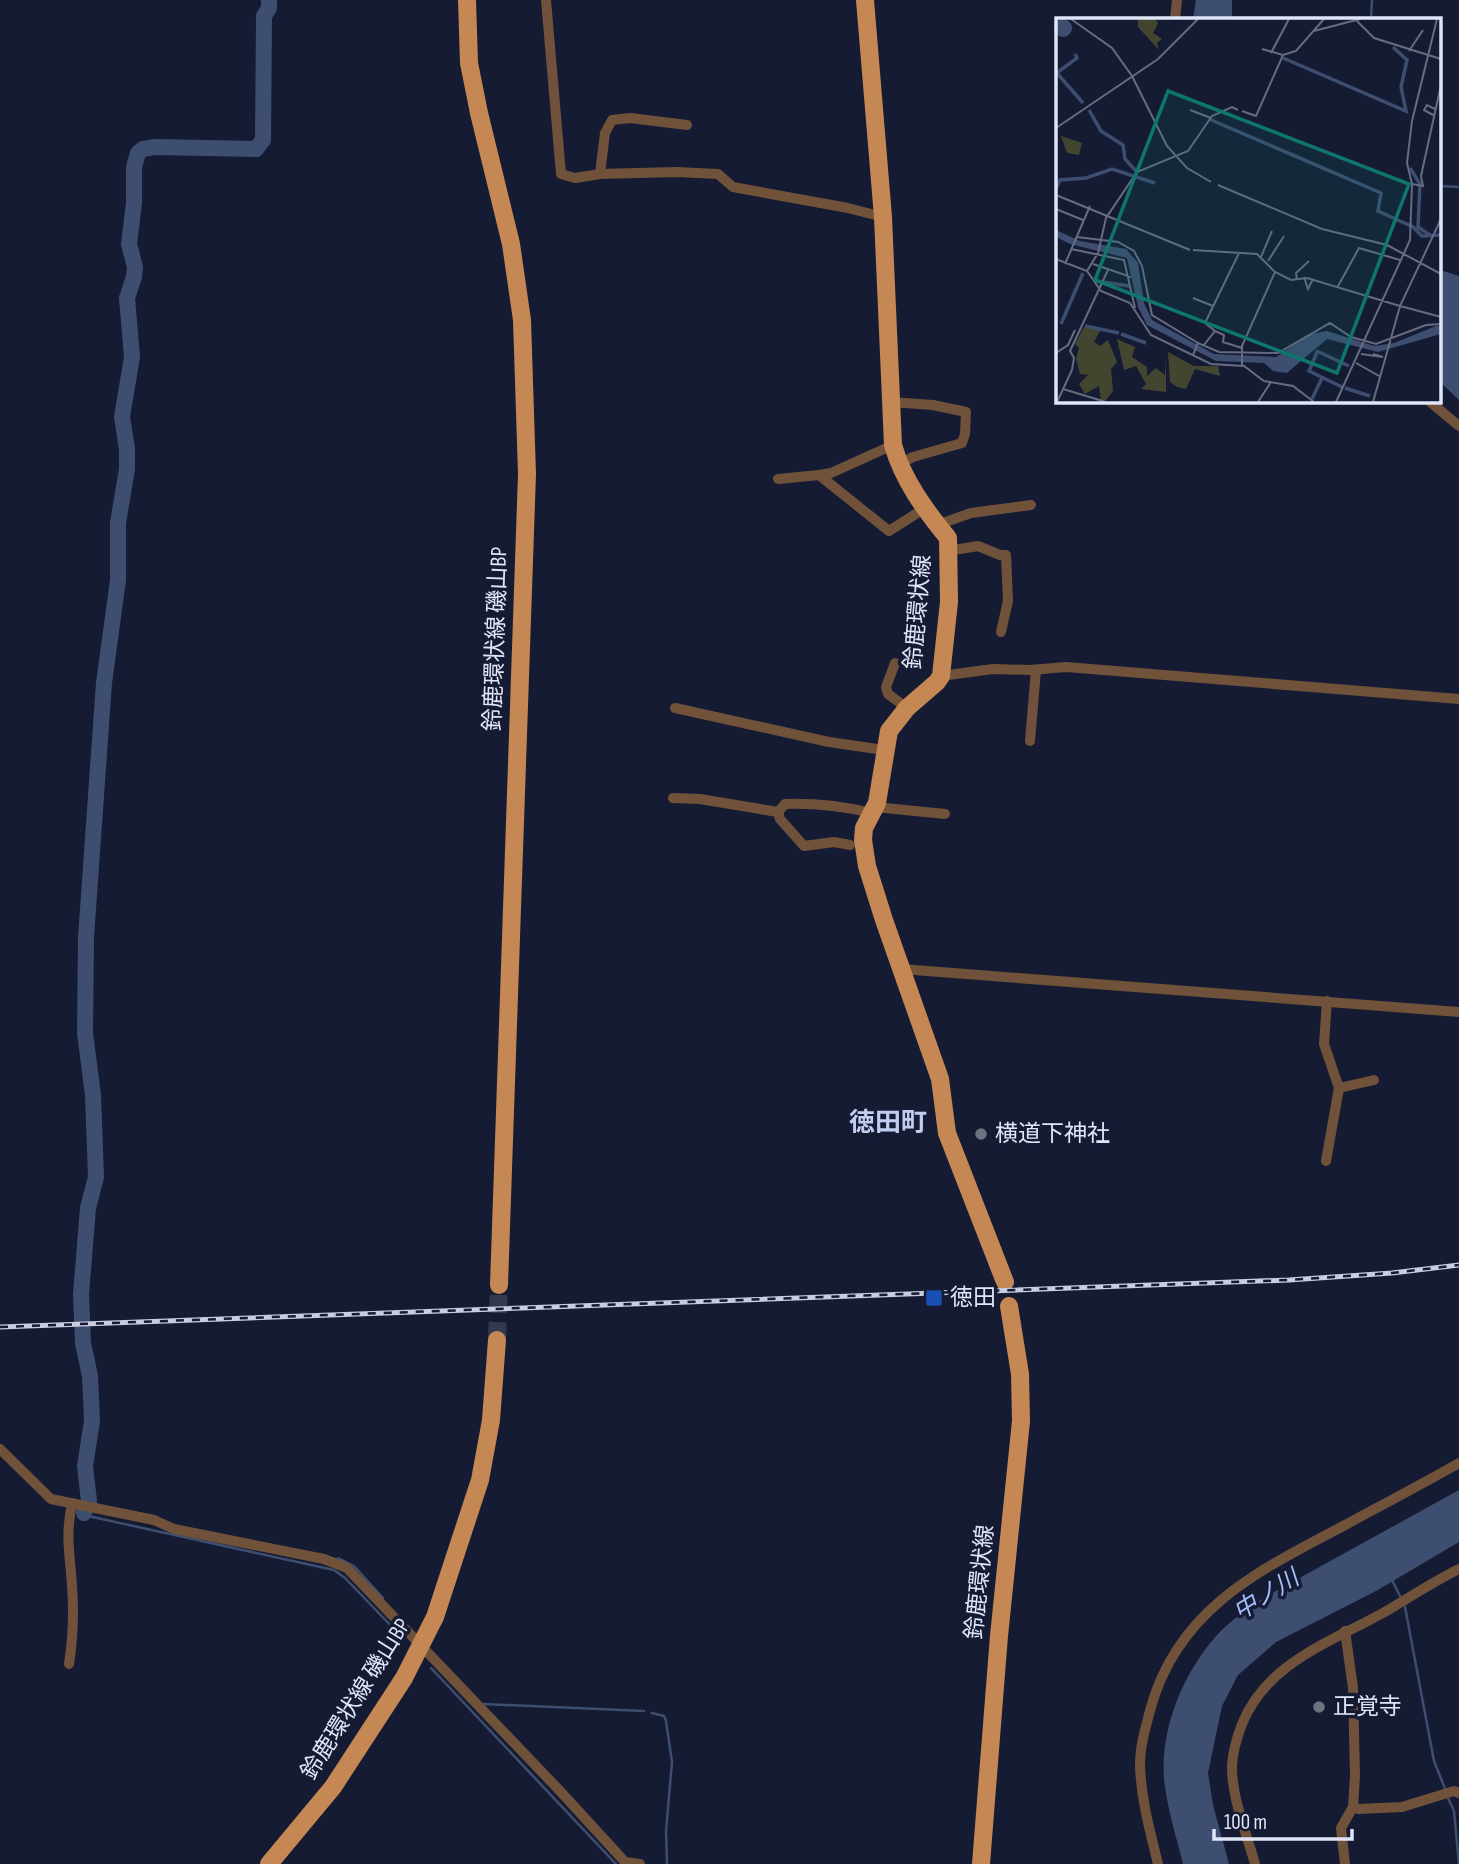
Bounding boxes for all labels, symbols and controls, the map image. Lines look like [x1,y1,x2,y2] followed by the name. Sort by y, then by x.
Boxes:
[1056,18,1442,402] inset map
[479,546,513,732] street label: 鈴鹿環状線 磯山BP
[899,553,937,671] street label: 鈴鹿環状線
[849,1108,927,1139] district label: 徳田町
[995,1120,1110,1148] place label: 横道下神社
[973,1126,989,1142] marker: 横道下神社
[950,1284,996,1312] place label: 徳田
[924,1288,944,1308] marker: 徳田
[960,1523,1000,1641] street label: 鈴鹿環状線
[1228,1562,1307,1626] water label: 中ノ川
[295,1613,417,1785] street label: 鈴鹿環状線 磯山BP
[1333,1693,1402,1721] place label: 正覚寺
[1311,1699,1327,1715] marker: 正覚寺
[1214,1798,1352,1842] scale bar
[1224,1810,1267,1835] text: 100 m

